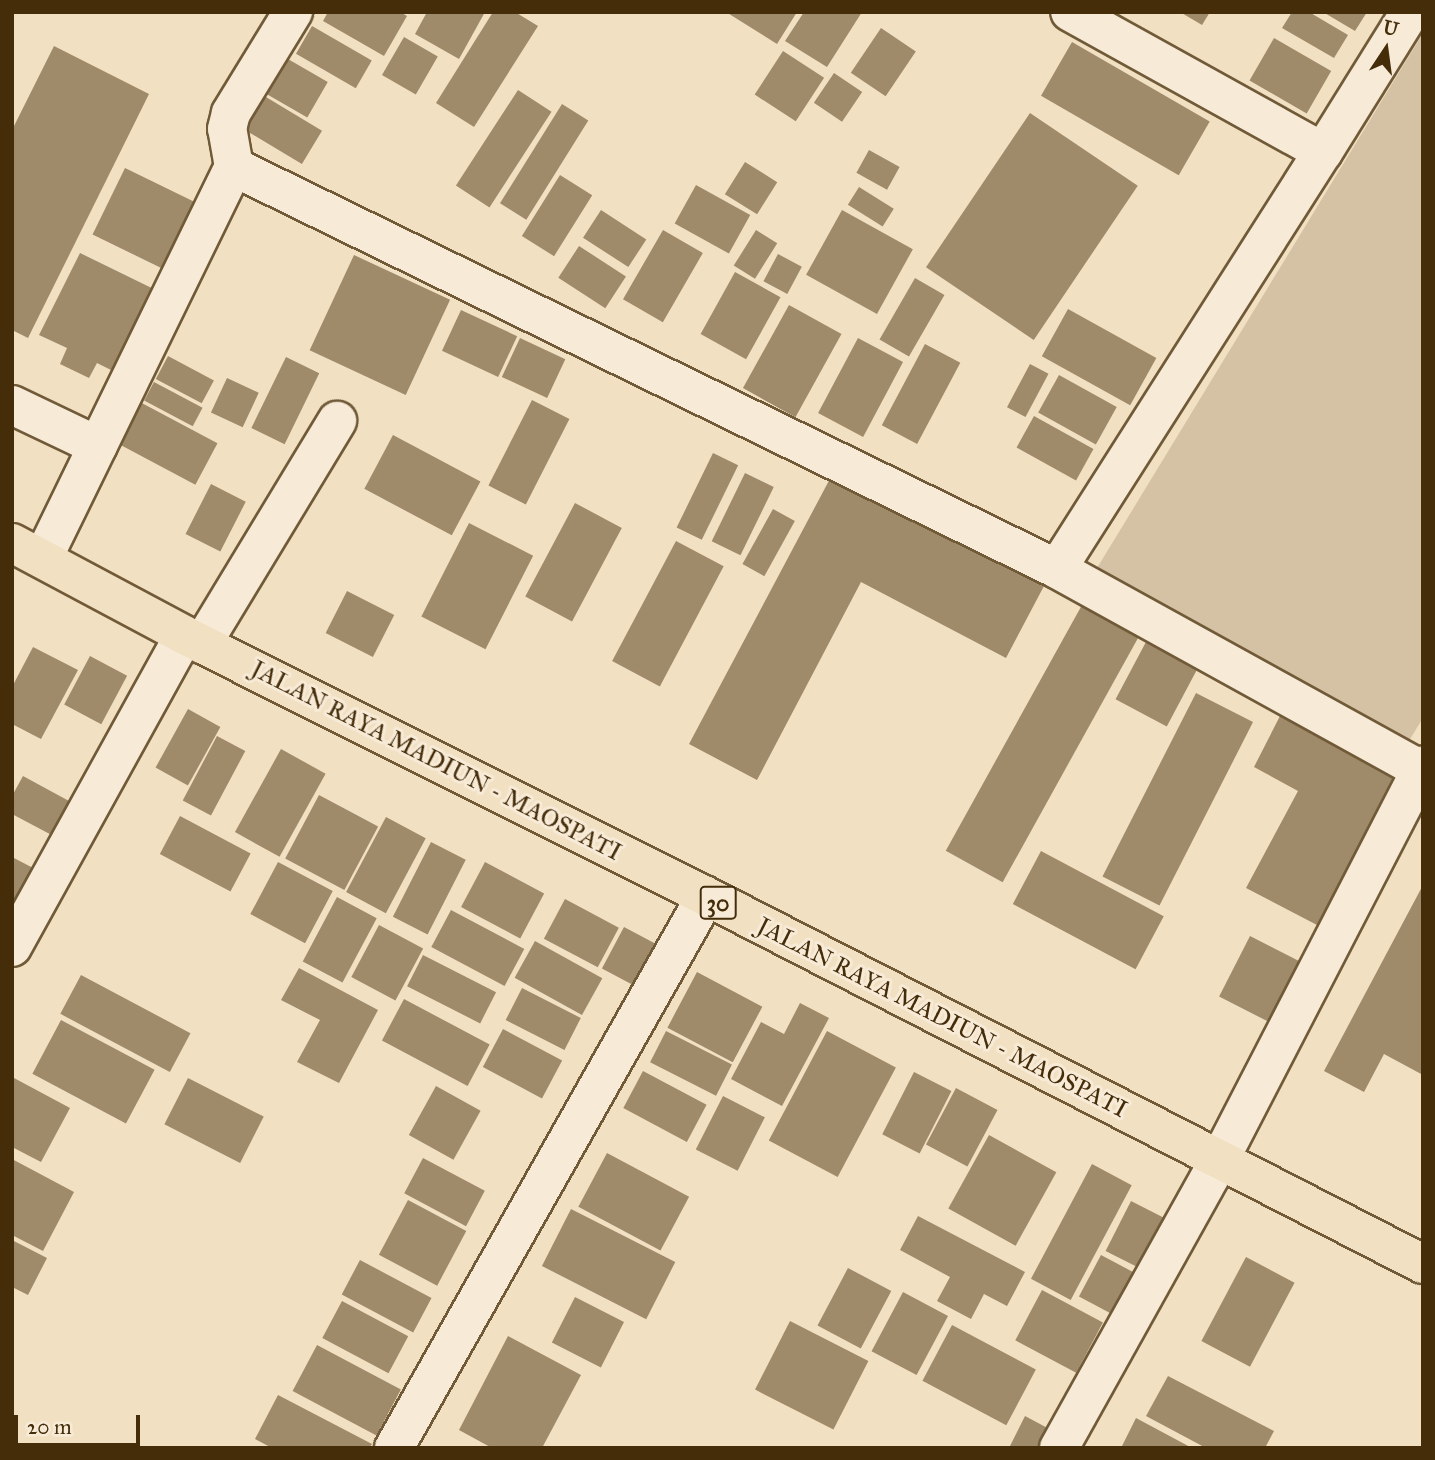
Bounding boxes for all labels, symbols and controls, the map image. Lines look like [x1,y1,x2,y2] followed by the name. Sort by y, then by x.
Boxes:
[1351,14,1421,84] north arrow
[1381,15,1401,41] text: U
[246,655,626,867] street label: JALAN RAYA MADIUN - MAOSPATI
[699,884,737,922] road number: 30
[752,912,1132,1124] street label: JALAN RAYA MADIUN - MAOSPATI
[18,1400,144,1444] scale bar
[27,1414,72,1440] text: 20 m

